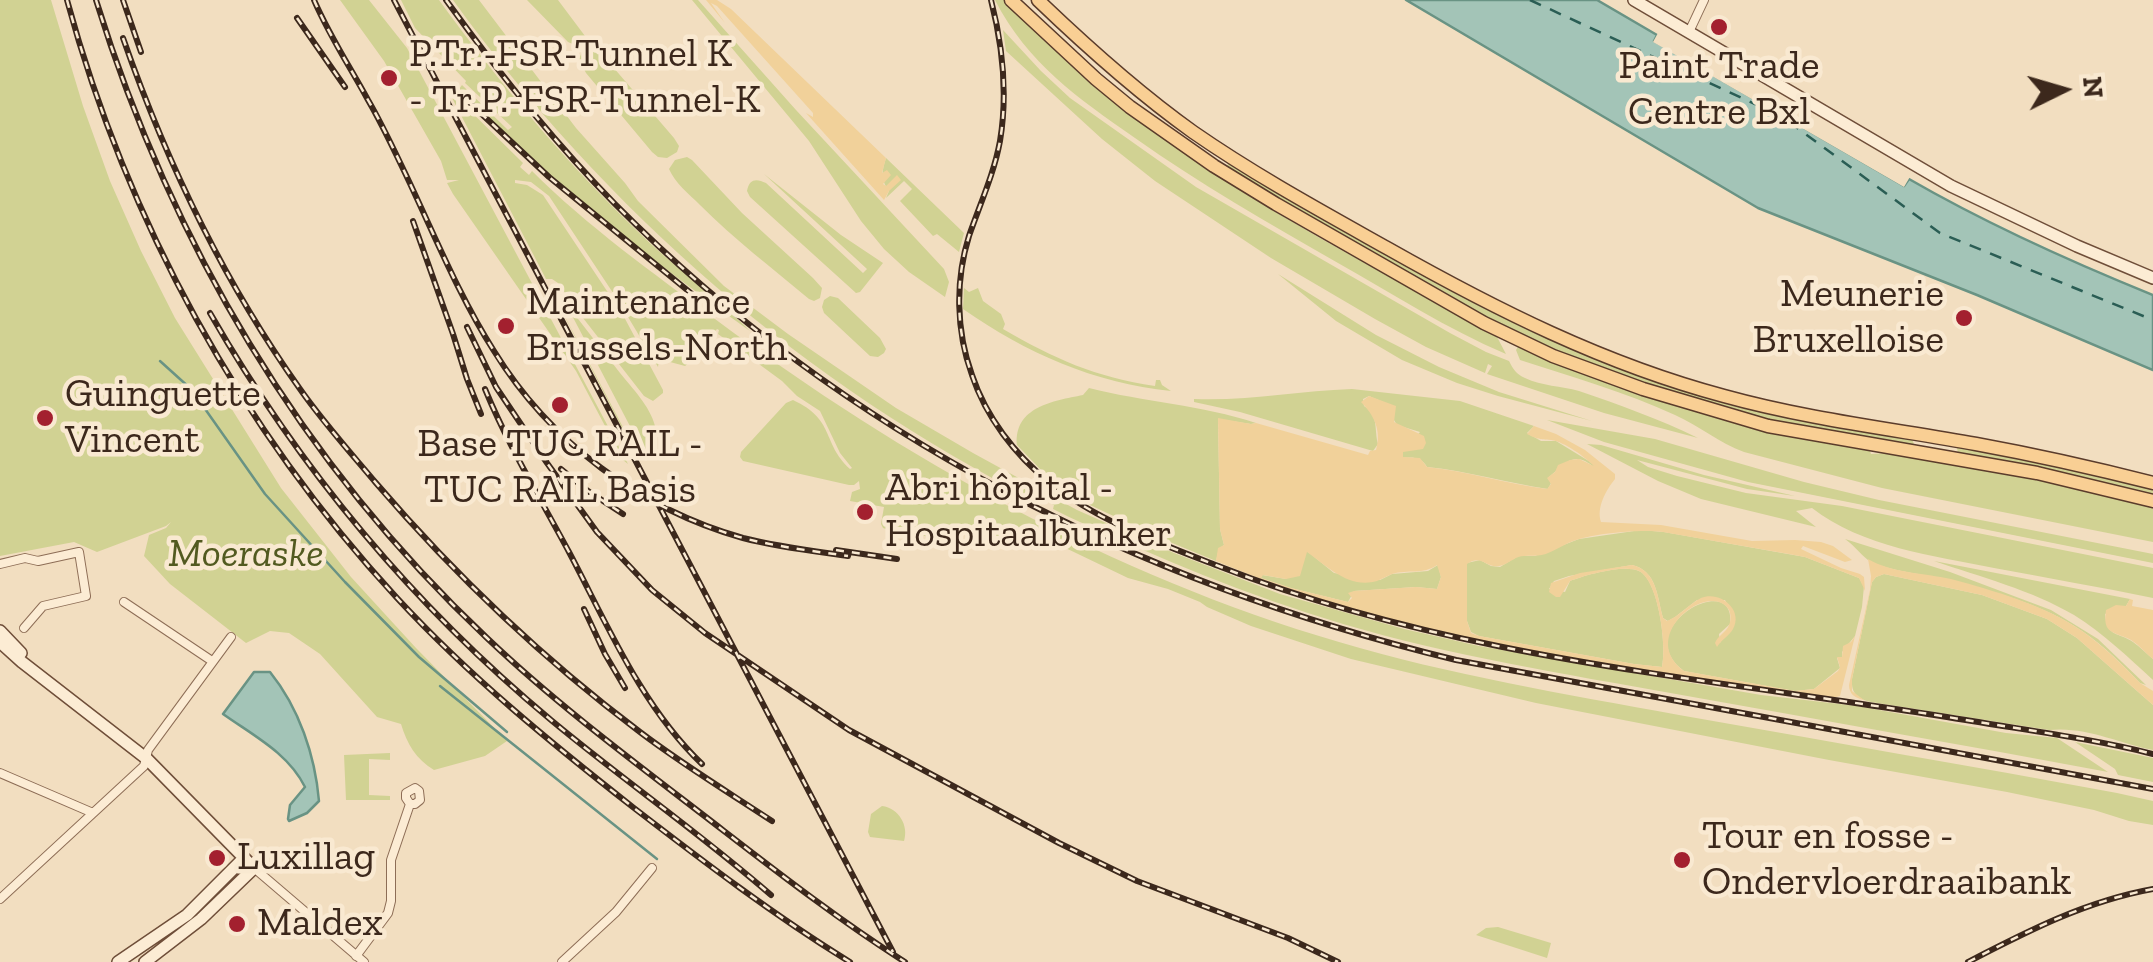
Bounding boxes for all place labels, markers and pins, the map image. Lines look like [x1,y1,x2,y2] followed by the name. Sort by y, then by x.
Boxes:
[1708,16,1730,38] marker: Paint Trade Centre Bxl
[409,31,760,125] place label: P.Tr.-FSR-Tunnel K - Tr.P.-FSR-Tunnel-K
[1618,43,1820,137] place label: Paint Trade Centre Bxl
[378,67,400,89] marker: P.Tr.-FSR-Tunnel K - Tr.P.-FSR-Tunnel-K
[1753,271,1944,365] place label: Meunerie Bruxelloise
[526,279,788,373] place label: Maintenance Brussels-North
[1953,307,1975,329] marker: Meunerie Bruxelloise
[495,315,517,337] marker: Maintenance Brussels-North
[65,371,261,465] place label: Guinguette Vincent
[549,394,571,416] marker: Base TUC RAIL - TUC RAIL Basis
[34,407,56,429] marker: Guinguette Vincent
[417,421,703,515] place label: Base TUC RAIL - TUC RAIL Basis
[885,465,1172,559] place label: Abri hôpital - Hospitaalbunker
[854,501,876,523] marker: Abri hôpital - Hospitaalbunker
[1702,813,2071,907] place label: Tour en fosse - Ondervloerdraaibank
[237,834,375,882] place label: Luxillag
[206,847,228,869] marker: Luxillag
[1671,849,1693,871] marker: Tour en fosse - Ondervloerdraaibank
[257,900,383,948] place label: Maldex
[226,913,248,935] marker: Maldex

